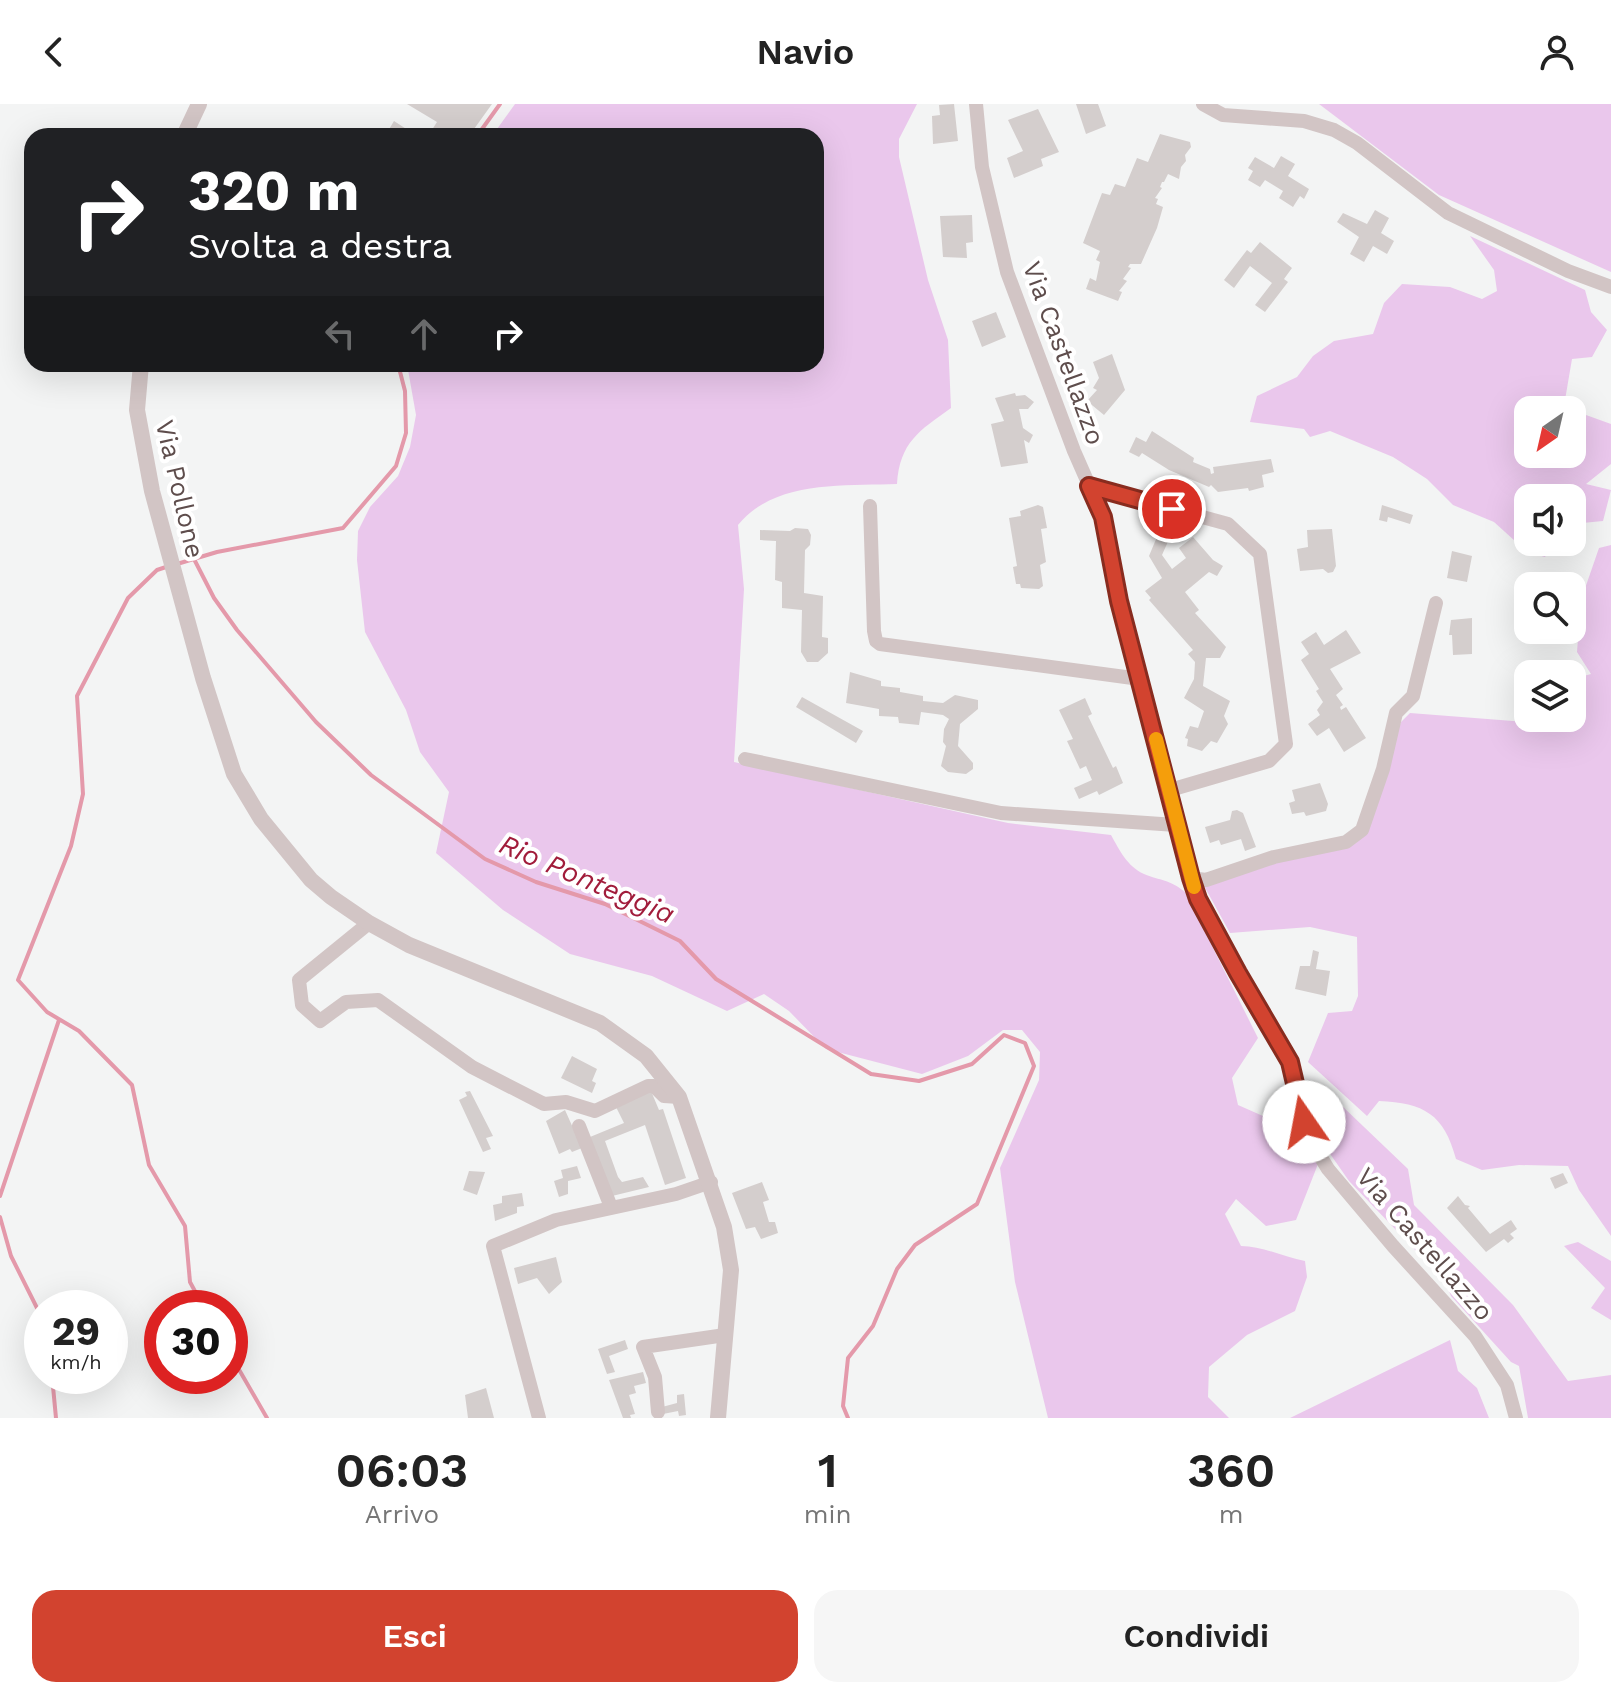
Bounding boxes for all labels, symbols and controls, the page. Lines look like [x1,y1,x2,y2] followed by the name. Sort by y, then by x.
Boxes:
[32,30,76,74] icon: back
[1535,30,1579,74] icon: person
[757,31,854,73] text: Navio
[188,158,359,224] text: 320 m
[56,160,160,264] icon: right
[188,225,452,267] text: Svolta a destra
[1017,257,1111,449] street label: Via Castellazzo
[318,312,362,356] icon: left
[402,312,446,356] icon: ahead
[486,312,530,356] icon: right
[1514,396,1586,468] north arrow
[1514,396,1586,732] map controls
[150,417,210,561] street label: Via Pollone
[1138,475,1206,543] pin
[1514,484,1586,556] button: sound
[1150,487,1194,531] icon: arrive
[1514,572,1586,644] button: search
[1514,660,1586,732] button: layers
[494,827,680,931] water label: Rio Ponteggia
[1262,1080,1346,1164] position arrow
[1350,1161,1500,1327] street label: Via Castellazzo
[144,1290,248,1394] speed limit sign: 30
[52,1308,100,1355] text: 29
[50,1350,102,1374] text: km/h
[336,1442,468,1499] text: 06:03
[818,1442,838,1499] text: 1
[1187,1442,1275,1499] text: 360
[365,1499,439,1529] text: Arrivo
[804,1499,852,1529] text: min
[1219,1499,1244,1529] text: m
[32,1590,798,1682] button: Esci
[814,1590,1579,1682] button: Condividi

